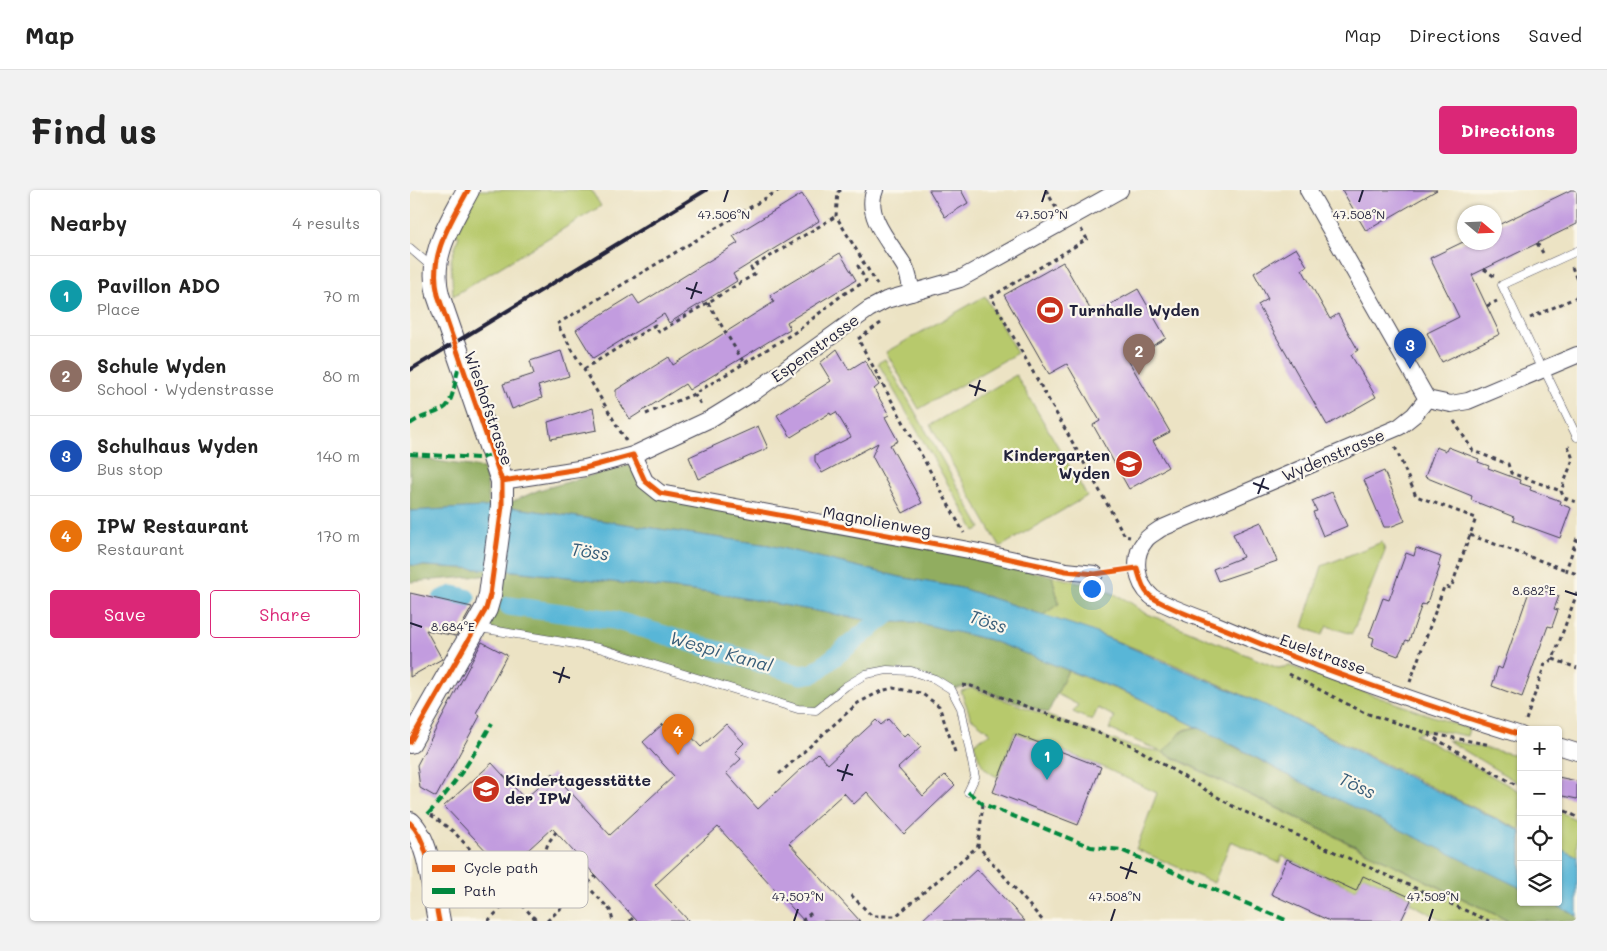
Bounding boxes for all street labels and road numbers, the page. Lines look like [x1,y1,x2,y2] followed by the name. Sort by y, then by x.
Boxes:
[767,309,863,387] street label: Espenstrasse
[460,348,519,468] street label: Wieshofstrasse
[1278,423,1387,486] street label: Wydenstrasse
[821,501,933,540] street label: Magnolienweg
[1277,628,1369,679] street label: Euelstrasse

